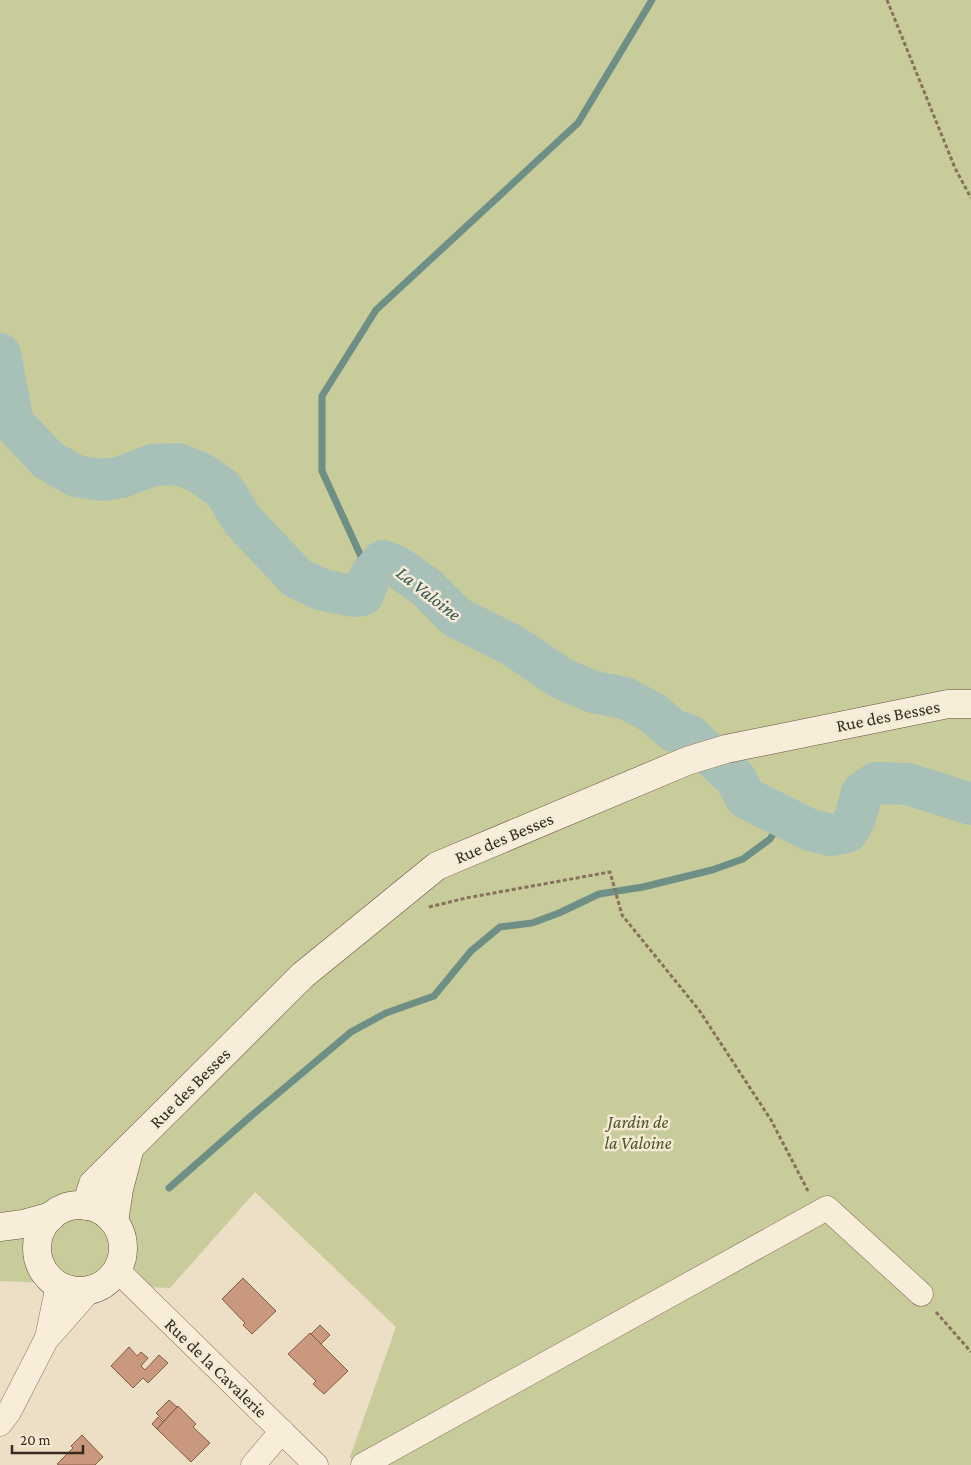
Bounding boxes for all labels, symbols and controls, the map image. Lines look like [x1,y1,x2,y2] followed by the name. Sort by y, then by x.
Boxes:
[392,562,465,625] water label: La Valoine
[834,696,942,736] street label: Rue des Besses
[452,808,556,868] street label: Rue des Besses
[146,1044,234,1132] street label: Rue des Besses
[604,1112,672,1153] park label: Jardin de la Valoine
[161,1314,271,1422] street label: Rue de la Cavalerie
[12,1422,84,1454] scale bar
[20,1432,51,1448] text: 20 m

